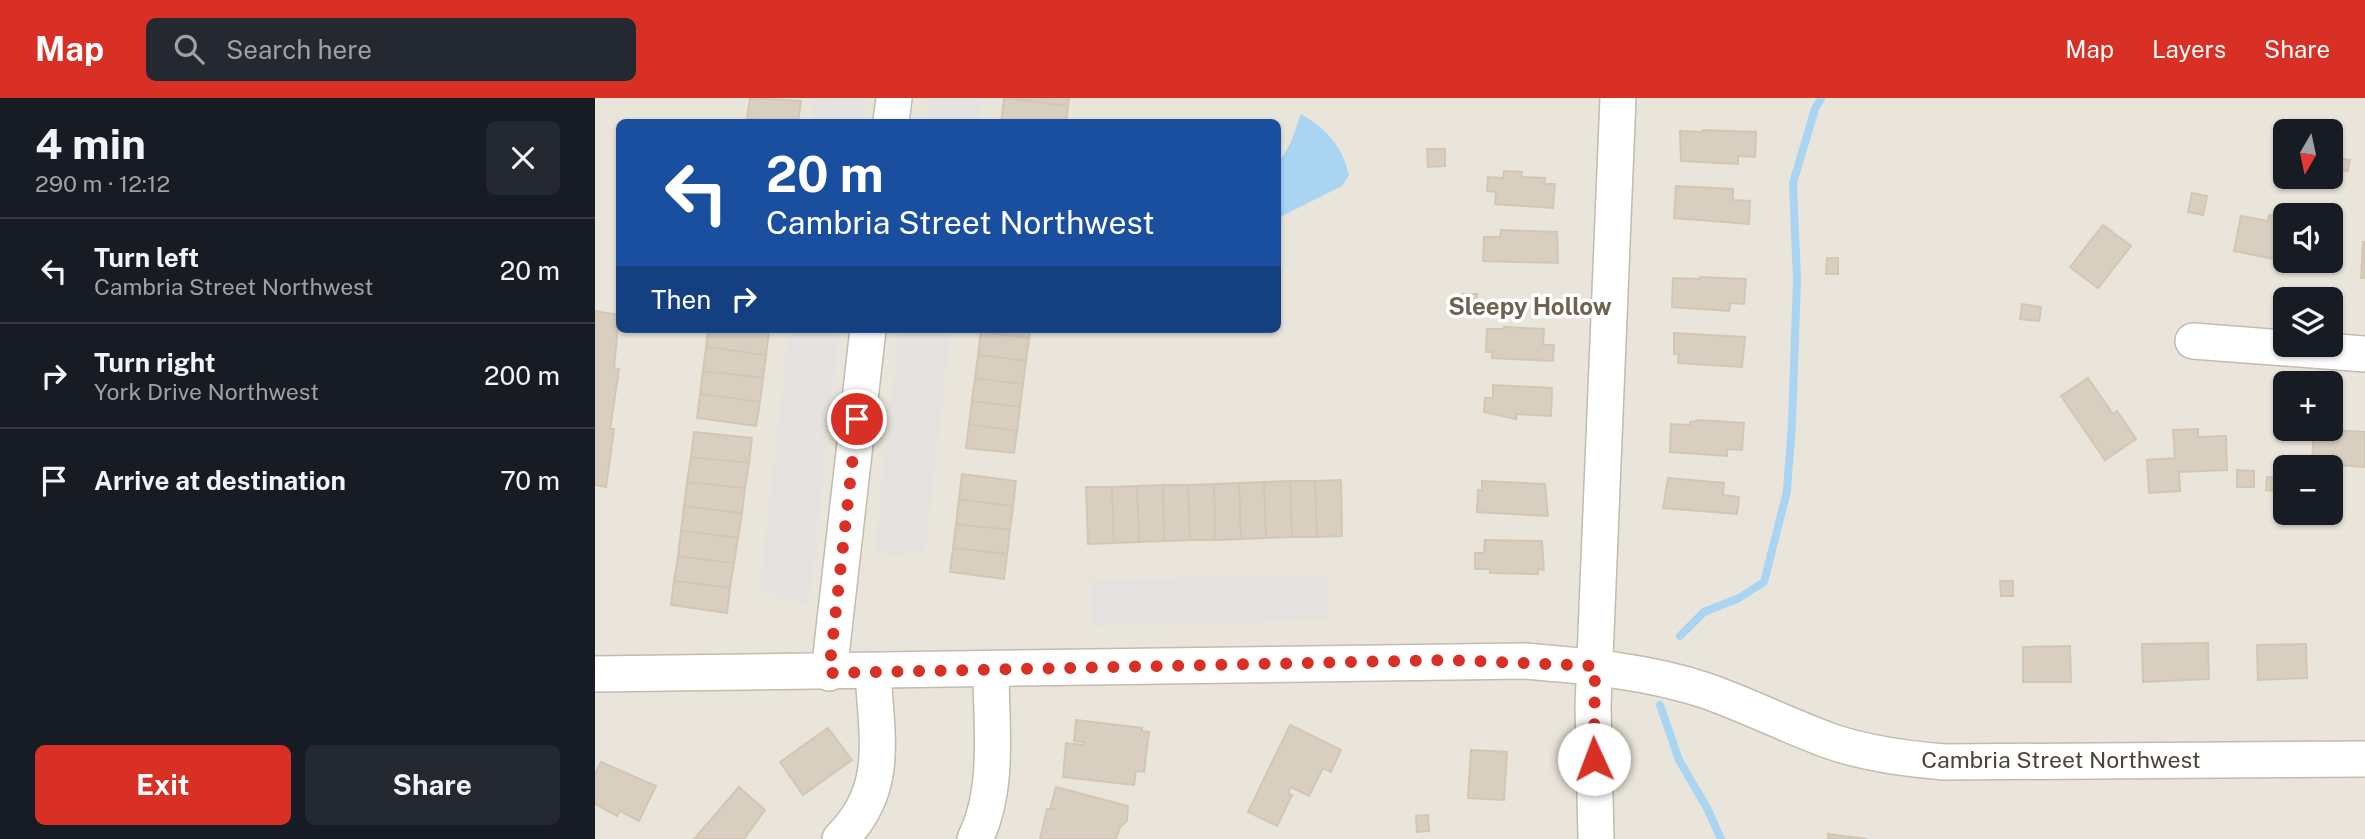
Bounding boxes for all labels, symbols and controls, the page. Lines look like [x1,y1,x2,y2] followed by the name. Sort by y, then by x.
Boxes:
[146,18,636,81] search box
[35,30,104,68] text: Map
[170,30,208,68] icon: search
[226,34,372,65] text: Search here
[2065,35,2114,63] text: Map
[2152,35,2226,63] text: Layers
[2264,35,2330,63] text: Share
[35,119,146,168] text: 4 min
[2273,119,2343,189] north arrow
[2273,119,2343,525] map controls
[486,121,560,195] button: close
[766,145,884,203] text: 20 m
[651,147,742,238] icon: left
[35,170,170,197] text: 290 m · 12:12
[2273,203,2343,273] button: sound
[766,204,1155,241] text: Cambria Street Northwest
[94,242,199,273] text: Turn left
[35,252,73,290] icon: left
[500,255,560,286] text: 20 m
[94,273,373,300] text: Cambria Street Northwest
[725,280,763,318] icon: right
[651,284,711,315] text: Then
[2273,287,2343,357] button: layers
[1448,292,1612,320] district label: Sleepy Hollow
[94,347,216,378] text: Turn right
[35,357,73,395] icon: right
[484,360,560,391] text: 200 m
[2273,371,2343,441] button: +
[94,378,319,405] text: York Drive Northwest
[827,389,887,449] pin
[838,400,876,438] icon: arrive
[2273,455,2343,525] button: −
[35,462,73,500] icon: arrive
[94,465,346,496] text: Arrive at destination
[500,465,560,496] text: 70 m
[1557,722,1631,796] position arrow
[35,745,291,825] button: Exit
[305,745,560,825] button: Share
[1921,746,2201,773] street label: Cambria Street Northwest

